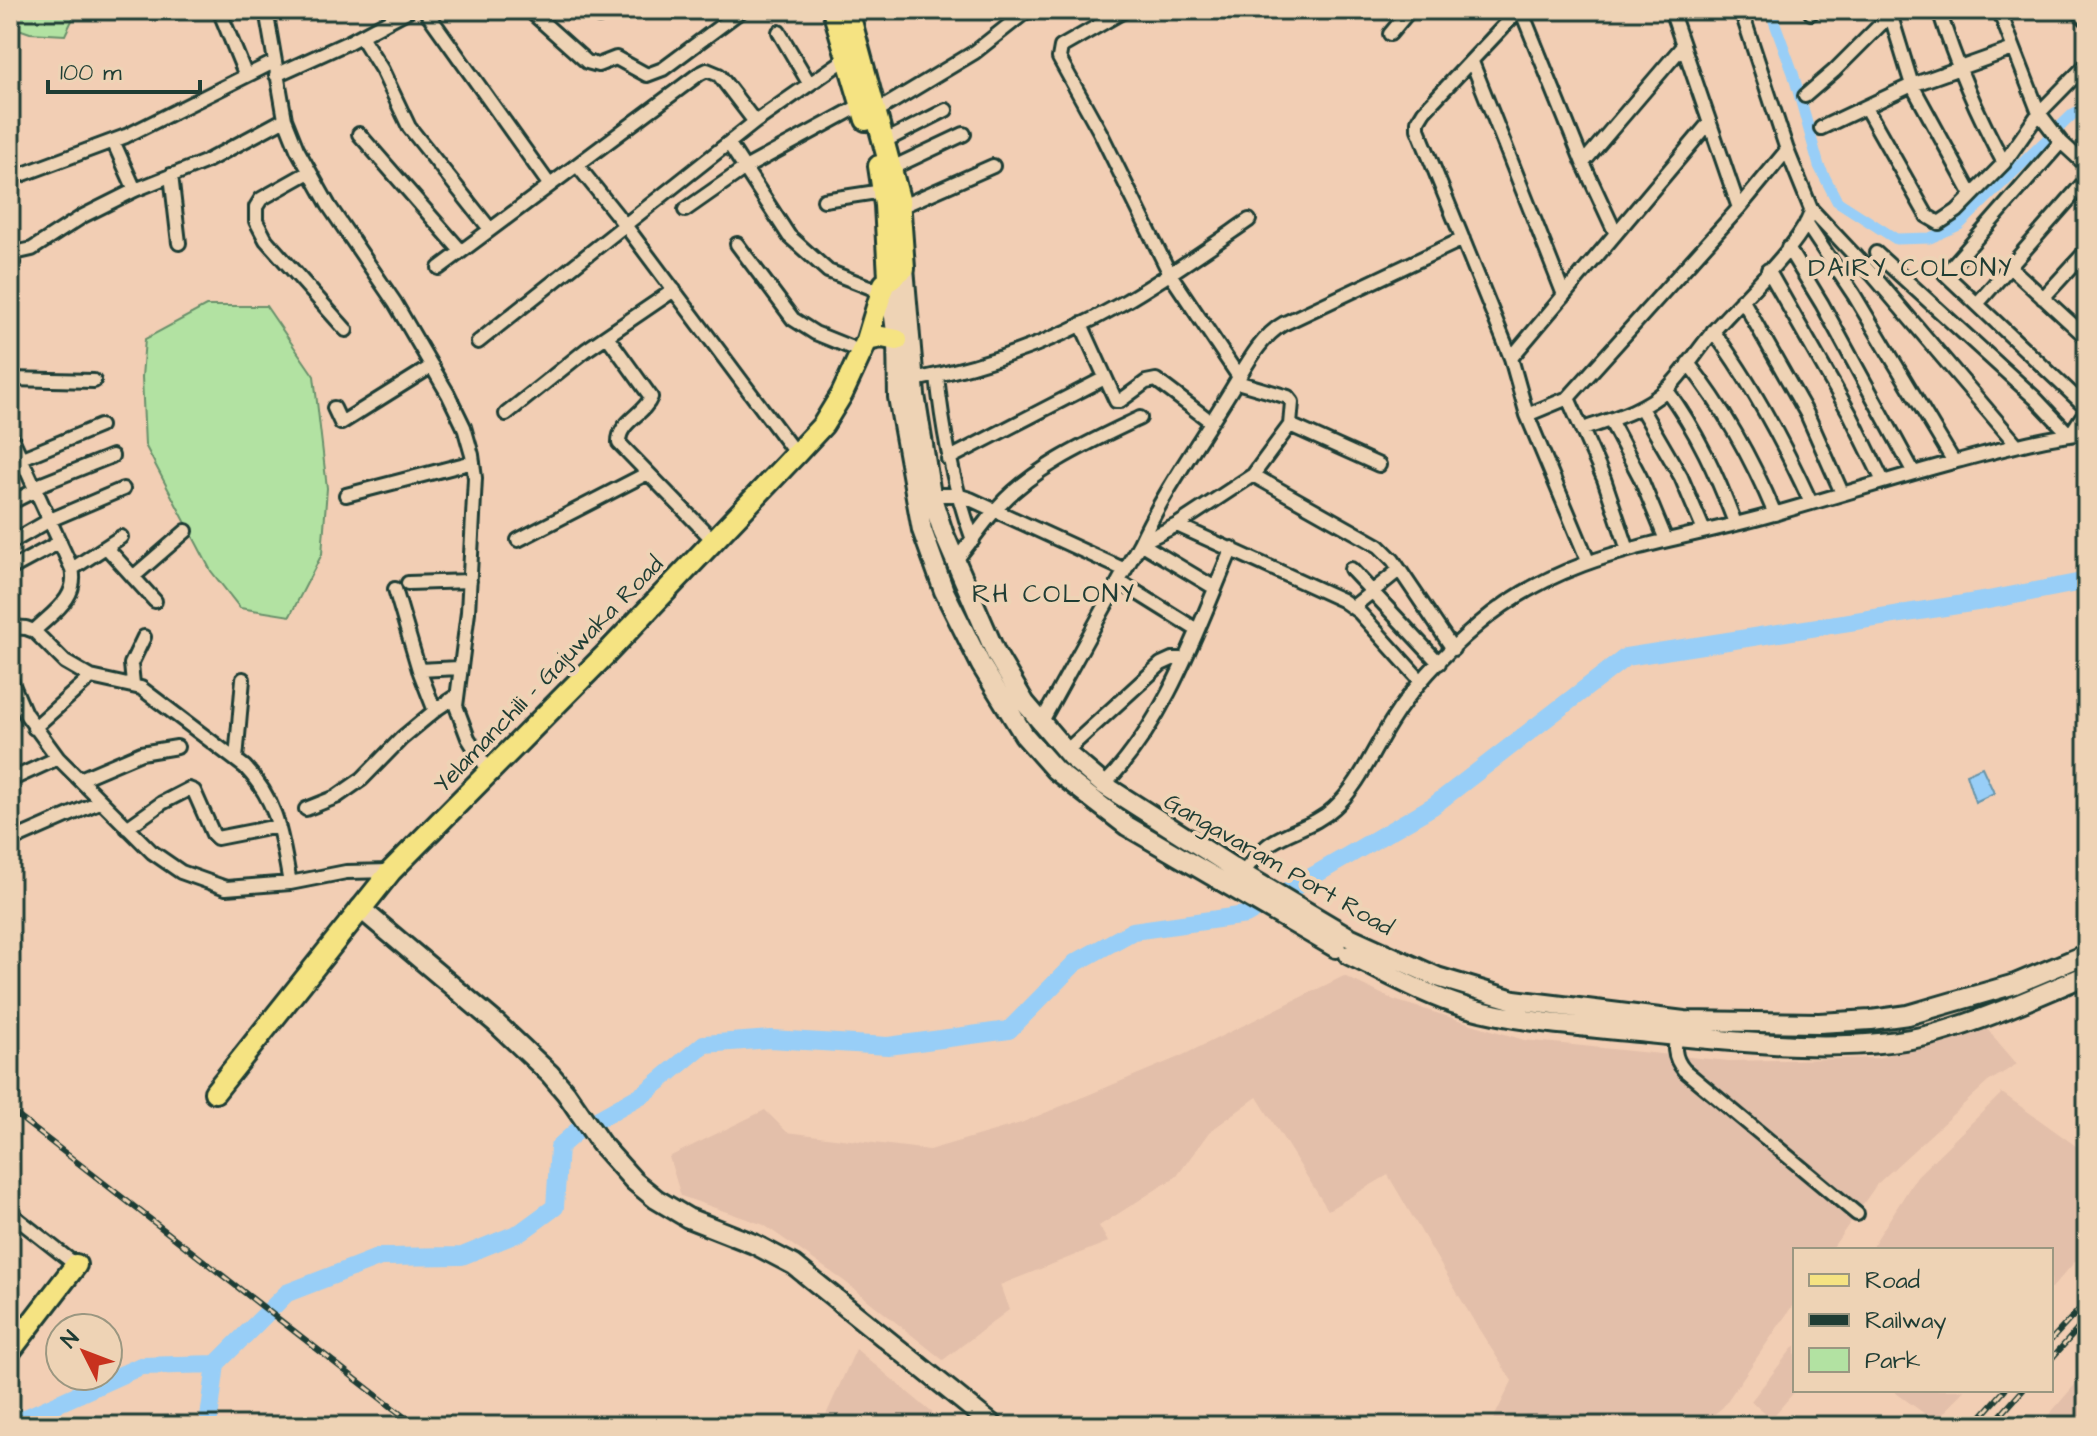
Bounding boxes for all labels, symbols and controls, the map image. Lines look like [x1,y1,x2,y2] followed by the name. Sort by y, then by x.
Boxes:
[48,44,200,94] scale bar
[60,56,122,90] text: 100 m
[1808,250,2014,286] district label: DAIRY COLONY
[426,548,671,801] street label: Yelamanchili - Gajuwaka Road
[972,576,1136,612] district label: RH COLONY
[1157,785,1400,946] street label: Gangavaram Port Road
[1793,1248,2053,1392] legend
[1865,1264,1920,1298] text: Road
[1865,1304,1947,1339] text: Railway
[44,1312,124,1392] north arrow
[54,1324,87,1355] text: N
[1865,1344,1921,1378] text: Park

